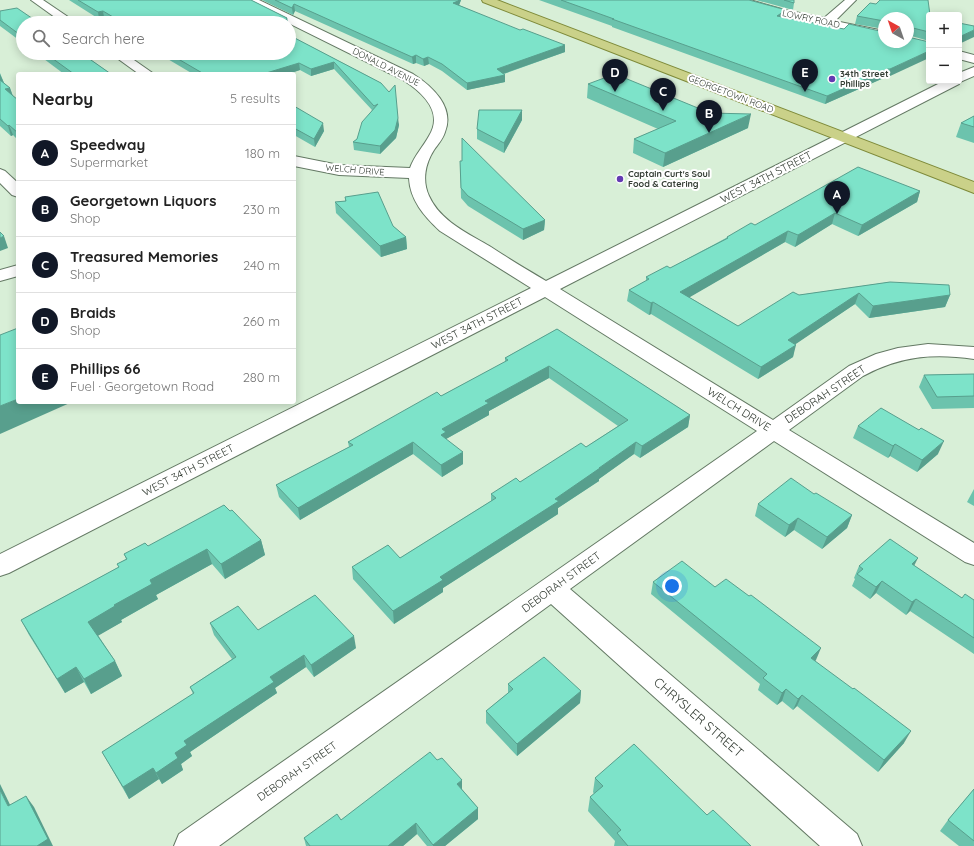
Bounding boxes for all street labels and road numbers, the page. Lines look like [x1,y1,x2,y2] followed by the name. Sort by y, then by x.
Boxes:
[781,7,841,30] street label: LOWRY ROAD
[351,45,422,88] street label: DONALD AVENUE
[687,72,776,115] street label: GEORGETOWN ROAD
[718,148,815,206] street label: WEST 34TH STREET
[325,161,385,178] street label: WELCH DRIVE
[429,294,526,352] street label: WEST 34TH STREET
[782,362,868,426] street label: DEBORAH STREET
[705,384,773,434] street label: WELCH DRIVE
[140,441,237,499] street label: WEST 34TH STREET
[519,548,604,615] street label: DEBORAH STREET
[651,674,747,760] street label: CHRYSLER STREET
[254,738,340,804] street label: DEBORAH STREET

